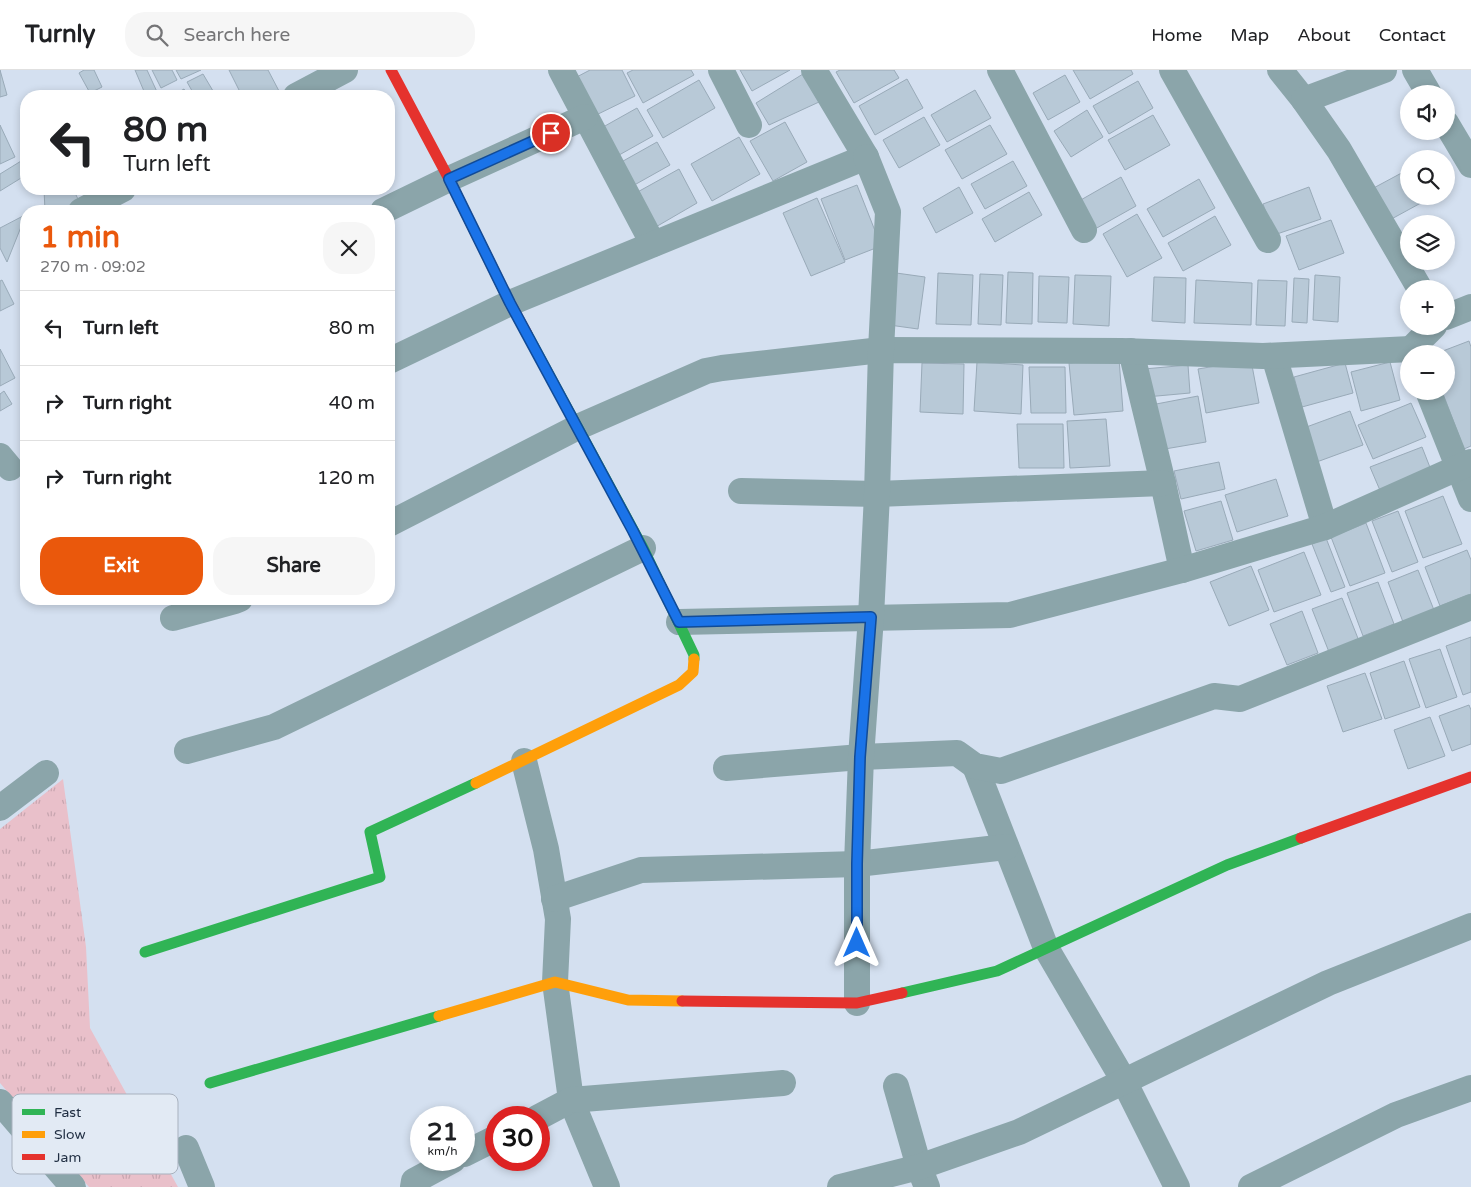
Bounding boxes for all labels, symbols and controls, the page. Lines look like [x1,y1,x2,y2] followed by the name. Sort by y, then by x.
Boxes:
[125,12,475,57] search box
[25,20,95,49] text: Turnly
[143,21,171,49] icon: search
[183,24,290,46] text: Search here
[1151,24,1202,46] text: Home
[1230,24,1269,46] text: Map
[1297,24,1351,46] text: About
[1379,24,1446,46] text: Contact
[1400,85,1455,400] map controls
[1400,85,1455,140] button: sound
[123,109,208,151] text: 80 m
[40,110,105,175] icon: left
[530,112,572,154] pin
[537,119,565,147] icon: arrive
[1400,150,1455,205] button: search
[123,151,211,177] text: Turn left
[1400,215,1455,270] button: layers
[40,219,120,256] text: 1 min
[323,222,375,274] button: close
[40,257,146,277] text: 270 m · 09:02
[1400,280,1455,335] button: +
[40,314,68,342] icon: left
[83,317,159,339] text: Turn left
[329,317,375,339] text: 80 m
[1400,345,1455,400] button: −
[40,389,68,417] icon: right
[83,392,171,414] text: Turn right
[329,392,375,414] text: 40 m
[40,464,68,492] icon: right
[83,467,171,489] text: Turn right
[317,467,375,489] text: 120 m
[40,537,203,595] button: Exit
[213,537,375,595] button: Share
[830,916,882,968] position arrow
[12,1094,178,1174] legend
[54,1104,82,1121] text: Fast
[485,1106,550,1171] speed limit sign: 30
[427,1117,458,1147] text: 21
[54,1126,86,1143] text: Slow
[427,1144,458,1158] text: km/h
[54,1149,81,1166] text: Jam

